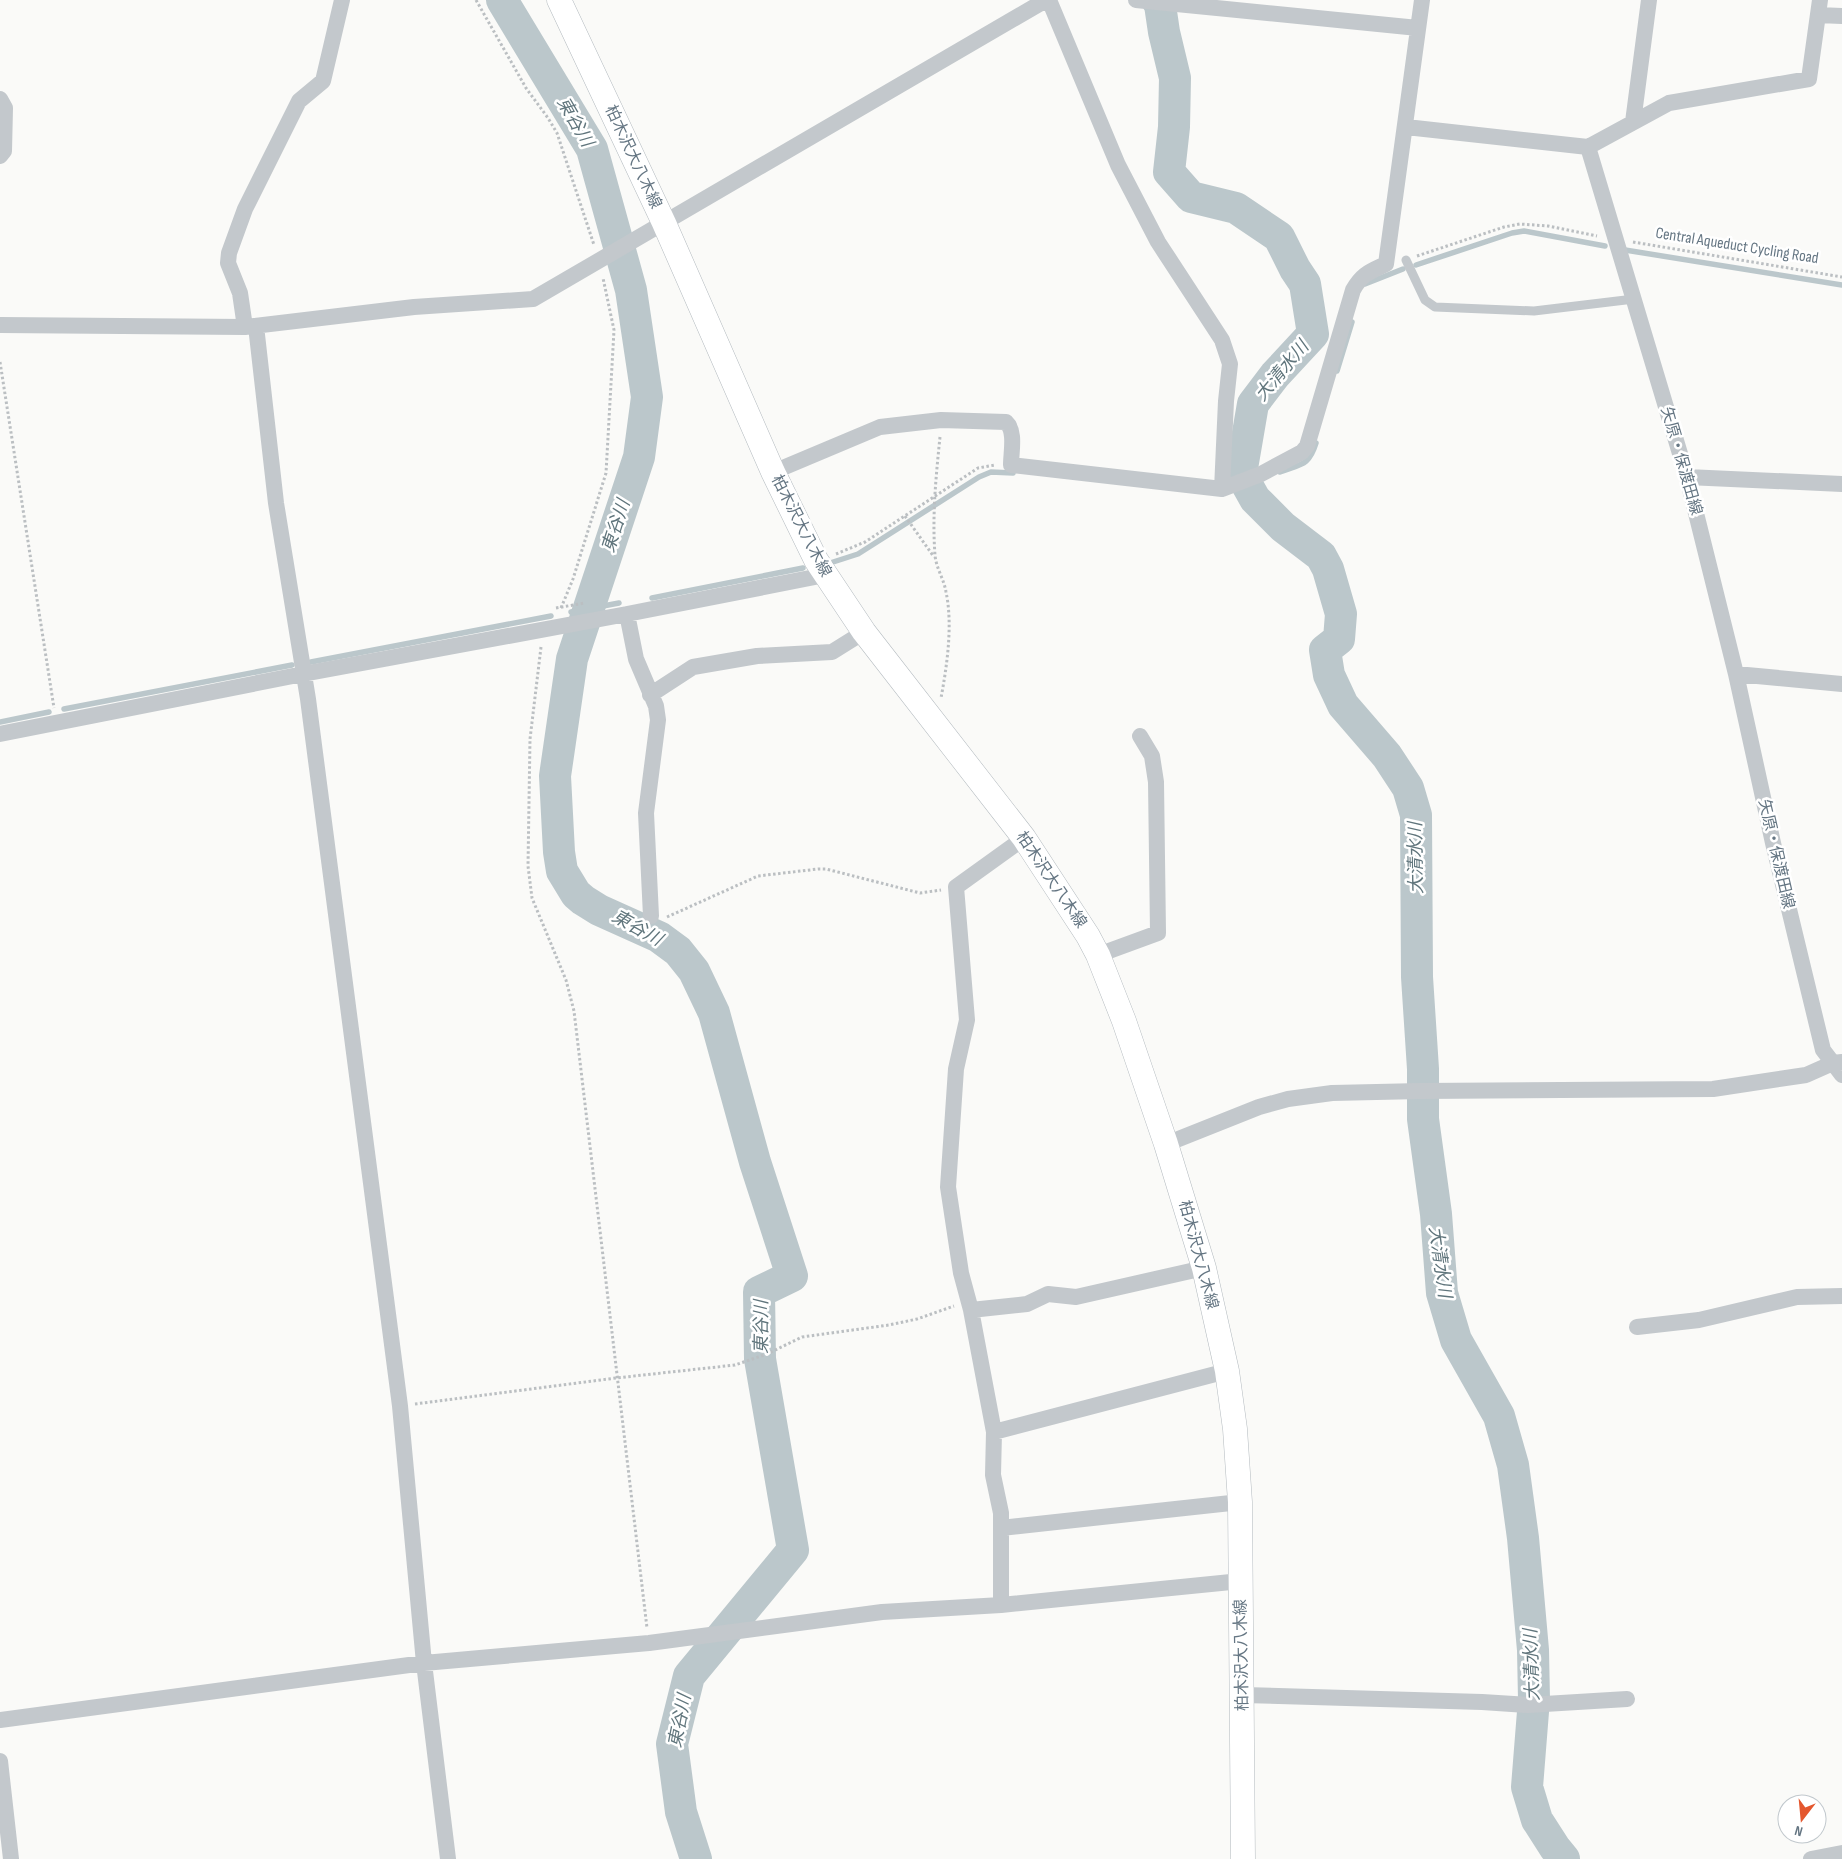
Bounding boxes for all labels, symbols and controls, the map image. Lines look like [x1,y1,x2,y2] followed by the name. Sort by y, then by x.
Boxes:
[552,93,599,152] water label: 東谷川
[601,102,665,212] street label: 柏木沢大八木線
[1654,224,1820,268] street label: Central Aqueduct Cycling Road
[1251,335,1314,405] water label: 大清水川
[1656,405,1706,517] street label: 矢原・保渡田線
[767,472,835,580] street label: 柏木沢大八木線
[598,495,635,555] water label: 東谷川
[1754,797,1798,911] street label: 矢原・保渡田線
[1405,820,1427,894] water label: 大清水川
[1012,828,1090,932] street label: 柏木沢大八木線
[608,906,667,951] water label: 東谷川
[1174,1198,1222,1312] street label: 柏木沢大八木線
[1425,1225,1456,1301] water label: 大清水川
[751,1298,772,1354] water label: 東谷川
[1232,1599,1252,1711] street label: 柏木沢大八木線
[1520,1627,1544,1701] water label: 大清水川
[665,1691,696,1750] water label: 東谷川
[1777,1794,1827,1844] north arrow
[1793,1822,1804,1840] text: N

